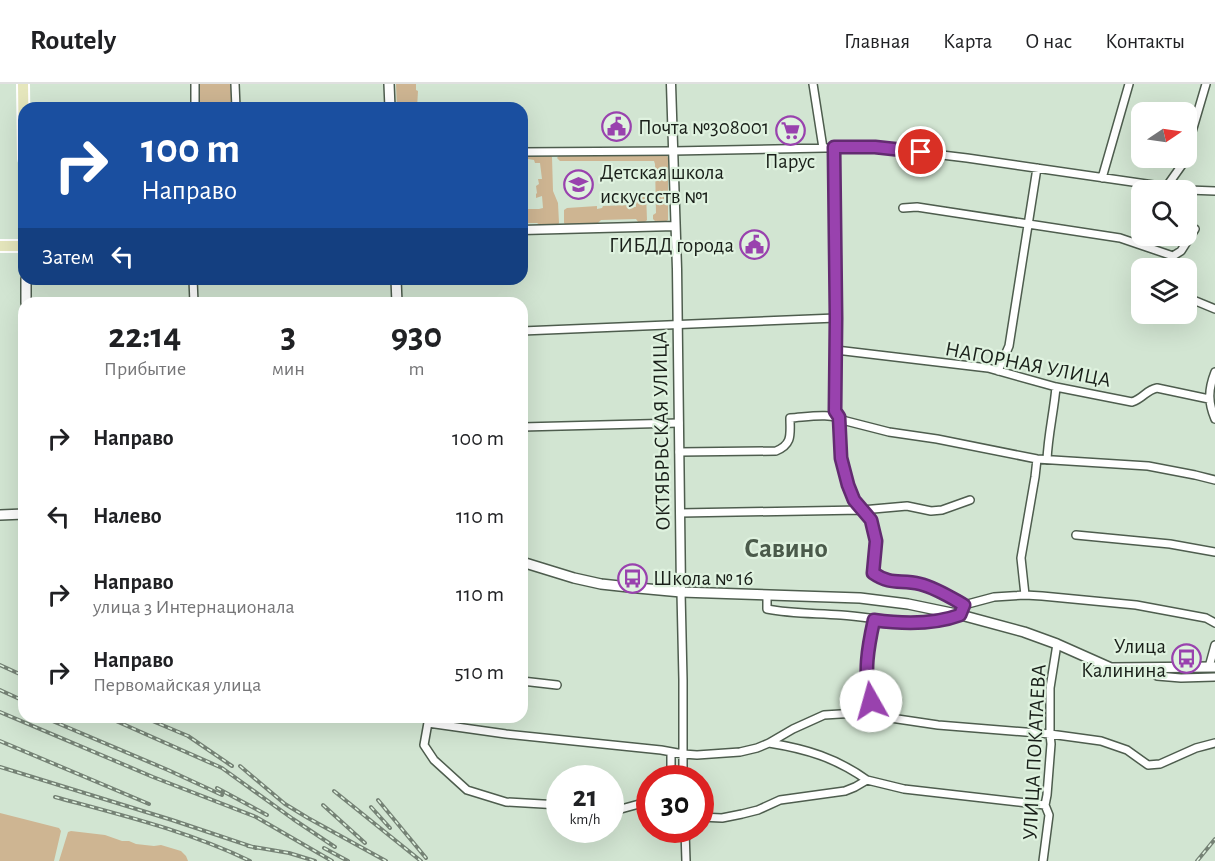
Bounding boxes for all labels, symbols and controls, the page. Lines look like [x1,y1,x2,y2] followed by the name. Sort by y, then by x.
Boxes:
[30,27,116,55] text: Routely
[844,31,910,52] text: Главная
[943,31,992,52] text: Карта
[1025,31,1072,52] text: О нас
[1105,31,1185,52] text: Контакты
[1131,102,1197,168] north arrow
[1131,102,1197,324] map controls
[601,111,633,143] public building icon: Почта №308001
[774,114,806,146] supermarket icon: Парус
[638,117,769,138] place label: Почта №308001
[42,126,120,204] icon: right
[895,126,946,177] pin
[141,128,240,170] text: 100 m
[904,135,937,168] icon: arrive
[765,151,815,172] place label: Парус
[600,162,724,207] place label: Детская школа искуссств №1
[563,168,595,200] school or university icon: Детская школа искуссств №1
[141,177,237,204] text: Направо
[1131,180,1197,246] button: search
[739,229,771,261] public building icon: ГИБДД города
[609,235,734,256] place label: ГИБДД города
[106,240,139,273] icon: left
[42,246,94,268] text: Затем
[1131,258,1197,324] button: layers
[108,318,181,354] text: 22:14
[281,318,296,354] text: 3
[391,318,442,354] text: 930
[649,331,674,531] street label: ОКТЯБРЬСКАЯ УЛИЦА
[943,338,1113,391] street label: НАГОРНАЯ УЛИЦА
[104,359,186,379] text: Прибытие
[272,359,305,379] text: мин
[408,359,424,379] text: m
[42,422,75,455] icon: right
[93,427,174,449] text: Направо
[452,427,504,449] text: 100 m
[42,500,75,533] icon: left
[93,505,162,527] text: Налево
[456,505,504,527] text: 110 m
[744,535,828,562] district label: Савино
[616,562,648,594] bus stop icon: Школа № 16
[653,568,753,589] place label: Школа № 16
[93,571,174,593] text: Направо
[42,578,75,611] icon: right
[456,583,504,605] text: 110 m
[93,597,295,617] text: улица 3 Интернационала
[1081,636,1166,681] place label: Улица Калинина
[1171,642,1203,674] bus stop icon: Улица Калинина
[93,649,174,671] text: Направо
[42,656,75,689] icon: right
[454,661,504,683] text: 510 m
[1019,663,1050,841] street label: УЛИЦА ПОКАТАЕВА
[839,669,903,733] position arrow
[93,675,261,695] text: Первомайская улица
[636,765,714,843] speed limit sign: 30
[573,782,597,812] text: 21
[570,812,600,827] text: km/h

